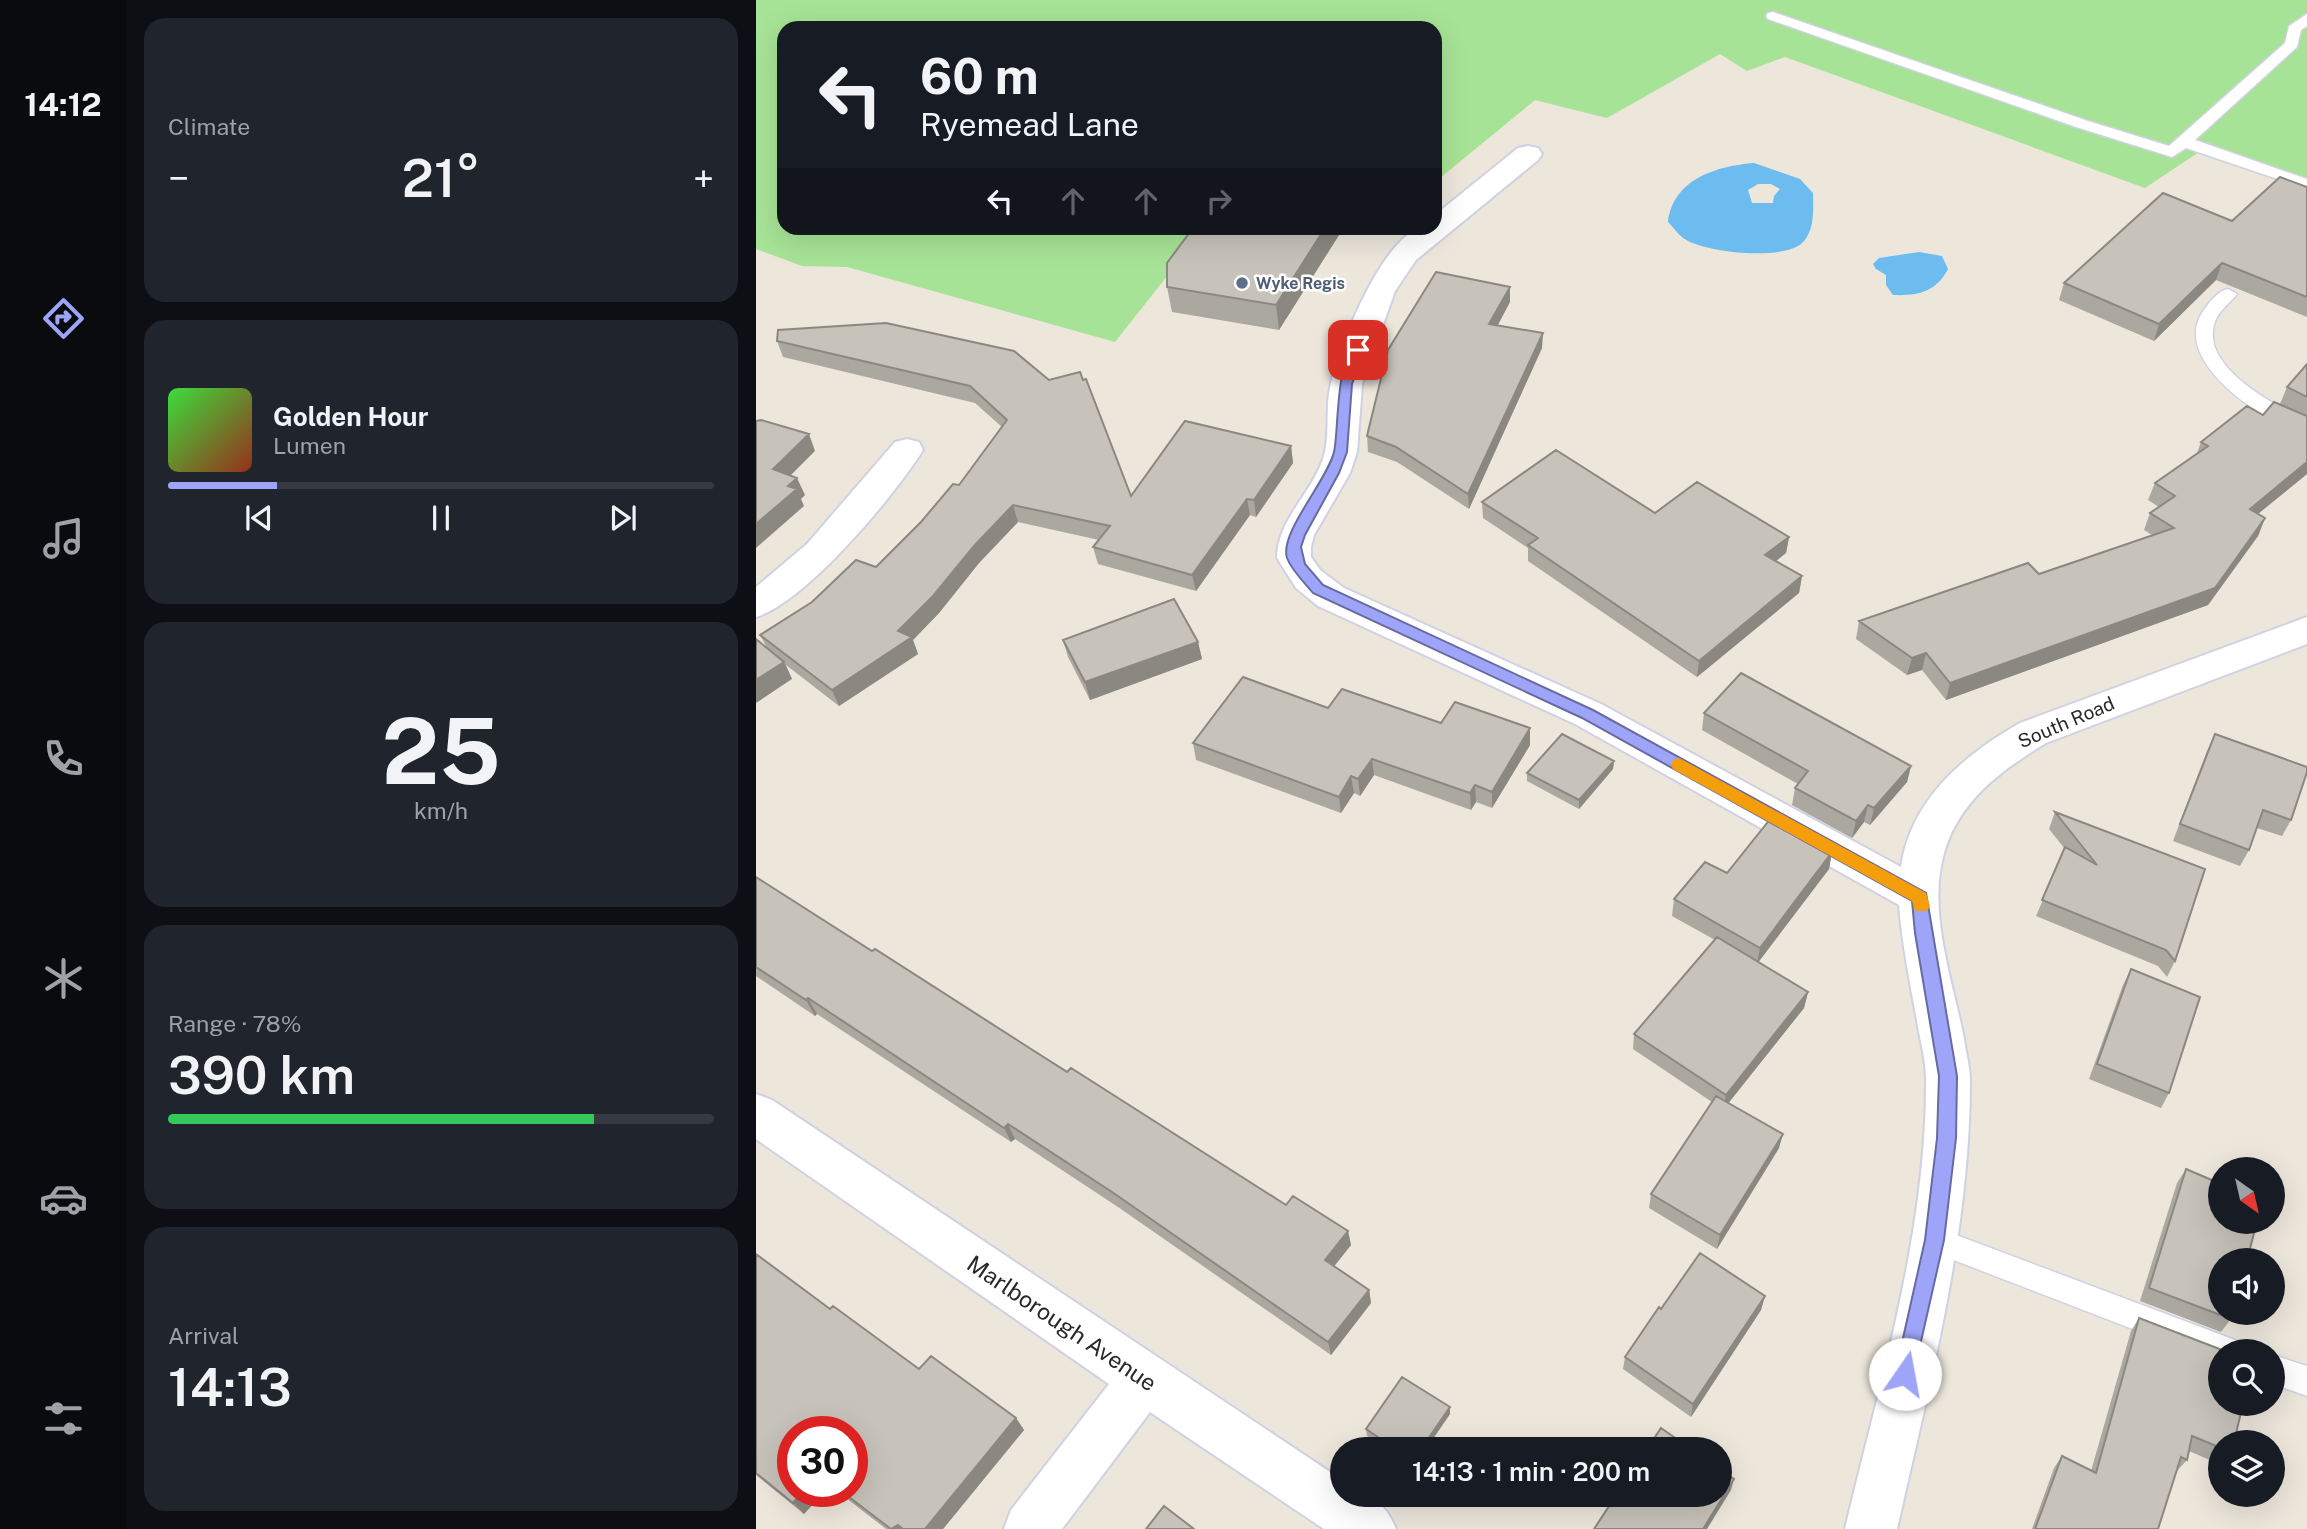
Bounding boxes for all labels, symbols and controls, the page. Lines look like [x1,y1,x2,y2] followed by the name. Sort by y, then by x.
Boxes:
[920,47,1039,105] text: 60 m
[805,49,896,140] icon: left
[24,86,102,123] text: 14:12
[920,106,1139,143] text: Ryemead Lane
[168,113,250,140] text: Climate
[402,148,480,209] text: 21°
[168,156,189,201] text: −
[693,156,714,201] text: +
[981,182,1019,220] icon: left
[1054,182,1092,220] icon: ahead
[1127,182,1165,220] icon: ahead
[1200,182,1238,220] icon: right
[1256,274,1345,293] place label: Wyke Regis
[1234,275,1250,291] marker: Wyke Regis
[39,294,88,343] icon: directions
[1328,320,1388,380] pin
[1339,331,1377,369] icon: arrive
[273,401,428,432] text: Golden Hour
[273,432,346,459] text: Lumen
[240,499,278,537] icon: previous
[422,499,460,537] icon: pause
[604,499,642,537] icon: next
[39,514,88,563] icon: music
[2015,692,2117,752] street label: South Road
[381,698,501,804] text: 25
[39,734,88,783] icon: phone
[414,797,468,824] text: km/h
[39,954,88,1003] icon: climate
[168,1010,301,1037] text: Range · 78%
[168,1045,355,1106] text: 390 km
[2208,1157,2286,1234] north arrow
[2208,1157,2285,1507] map controls
[39,1174,88,1223] icon: car
[2208,1248,2285,1325] button: sound
[962,1250,1162,1396] street label: Marlborough Avenue
[168,1322,239,1349] text: Arrival
[1868,1337,1942,1411] position arrow
[2208,1339,2285,1416] button: search
[168,1357,292,1418] text: 14:13
[39,1394,88,1443] icon: filters
[777,1416,868,1507] speed limit sign: 30
[2208,1430,2285,1507] button: layers
[1412,1456,1650,1487] text: 14:13 · 1 min · 200 m

